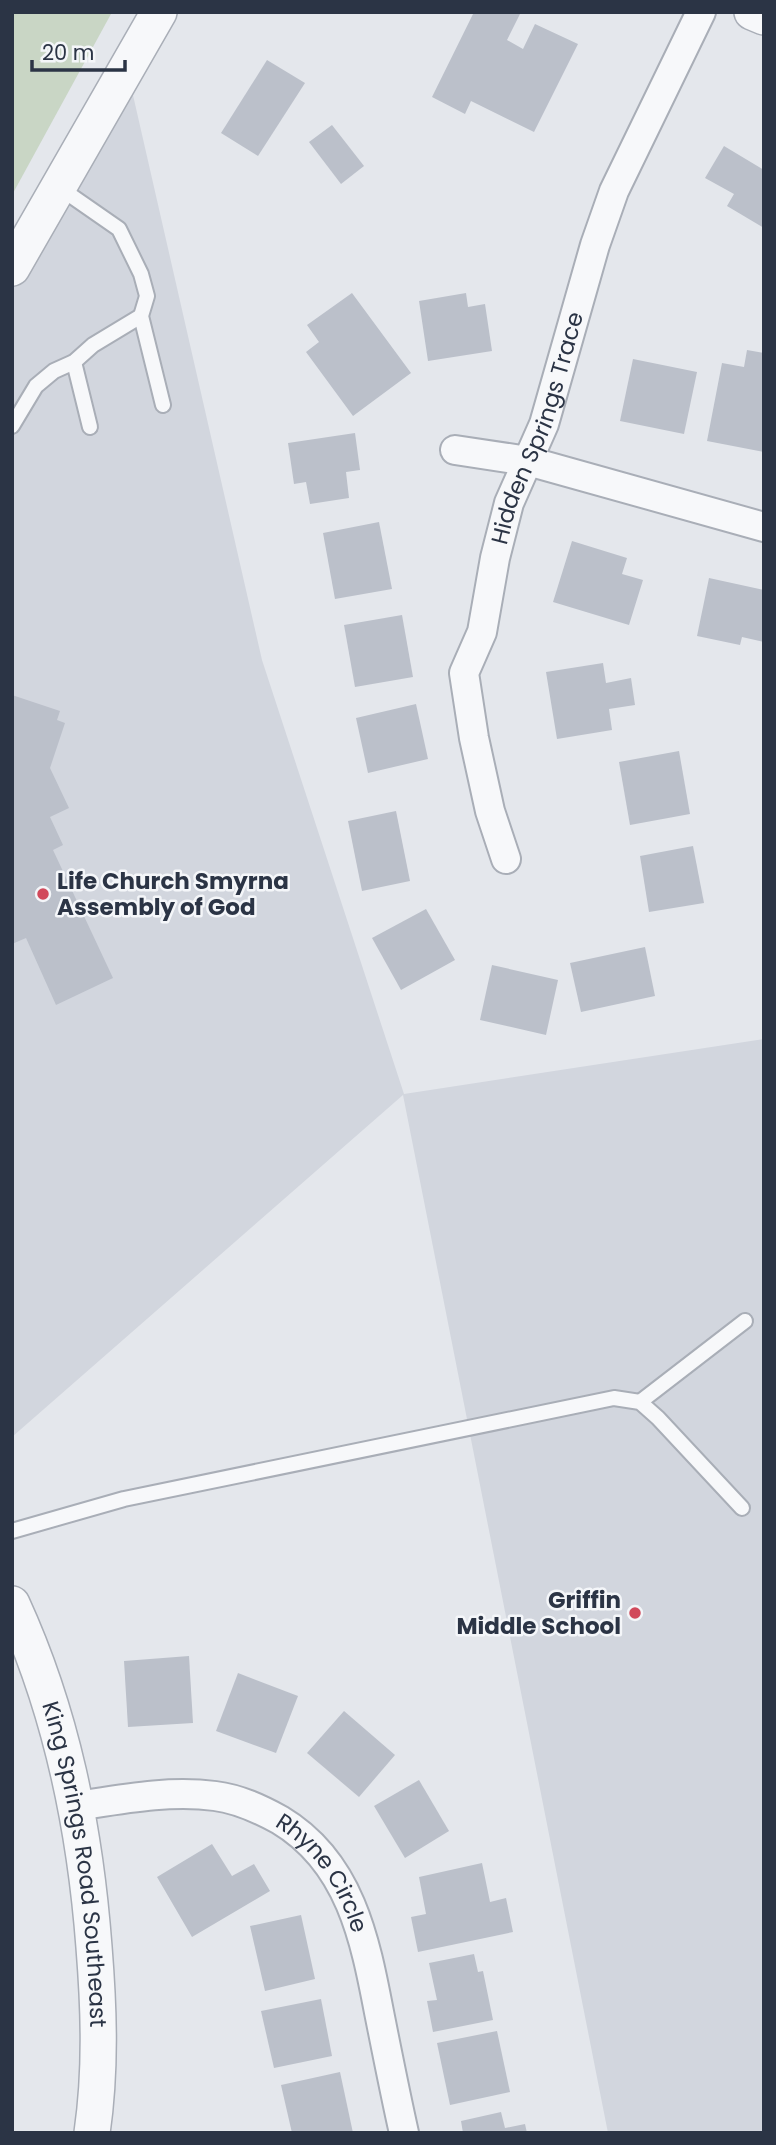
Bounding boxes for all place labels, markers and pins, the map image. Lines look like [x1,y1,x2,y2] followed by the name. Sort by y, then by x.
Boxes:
[57,865,289,923] place label: Life Church Smyrna Assembly of God
[35,886,51,902] marker: Life Church Smyrna Assembly of God
[456,1584,621,1642] place label: Griffin Middle School
[627,1605,643,1621] marker: Griffin Middle School

